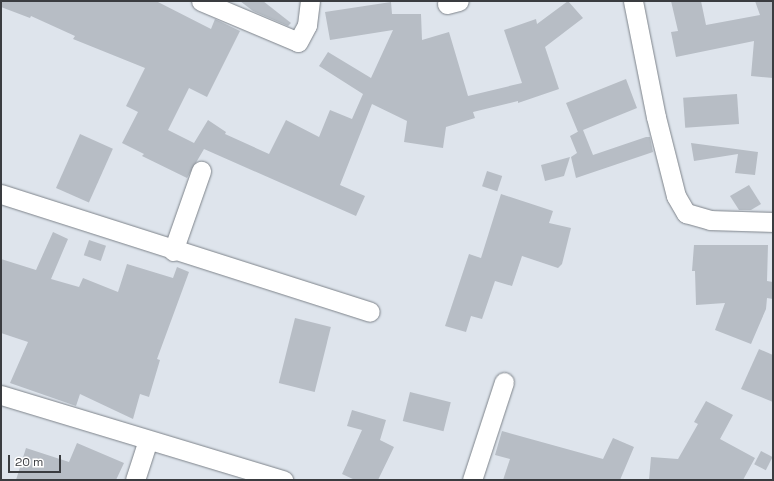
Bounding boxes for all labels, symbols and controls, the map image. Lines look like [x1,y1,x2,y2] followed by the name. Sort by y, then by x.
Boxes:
[10,447,63,473] scale bar
[15,454,43,470] text: 20 m

